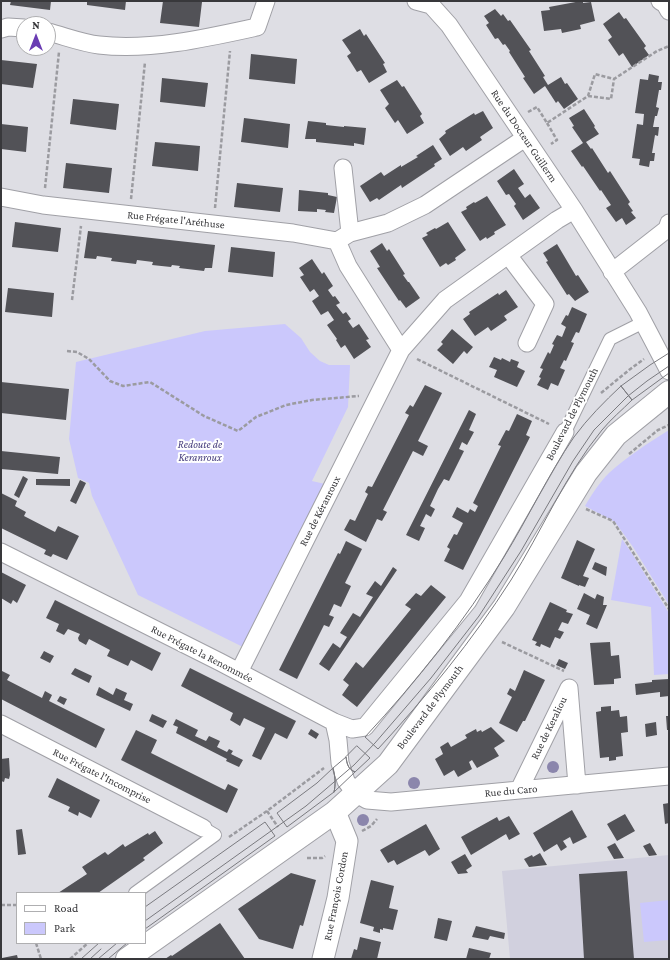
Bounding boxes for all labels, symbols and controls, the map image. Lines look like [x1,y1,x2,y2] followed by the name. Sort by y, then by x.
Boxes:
[16,16,56,56] north arrow
[32,19,40,31] text: N
[488,87,560,185] street label: Rue du Docteur Guillerm
[127,208,225,232] street label: Rue Frégate l'Aréthuse
[543,365,601,463] street label: Boulevard de Plymouth
[178,438,222,464] park label: Redoute de Keranroux
[297,474,343,548] street label: Rue de Kéranroux
[149,622,255,686] street label: Rue Frégate la Renommée
[394,662,466,752] street label: Boulevard de Plymouth
[528,694,570,762] street label: Rue de Keraliou
[51,745,153,807] street label: Rue Frégate l'Incomprise
[484,782,538,800] street label: Rue du Caro
[321,850,351,942] street label: Rue François Cordon
[16,892,146,944] legend
[54,901,78,915] text: Road
[54,921,75,935] text: Park

